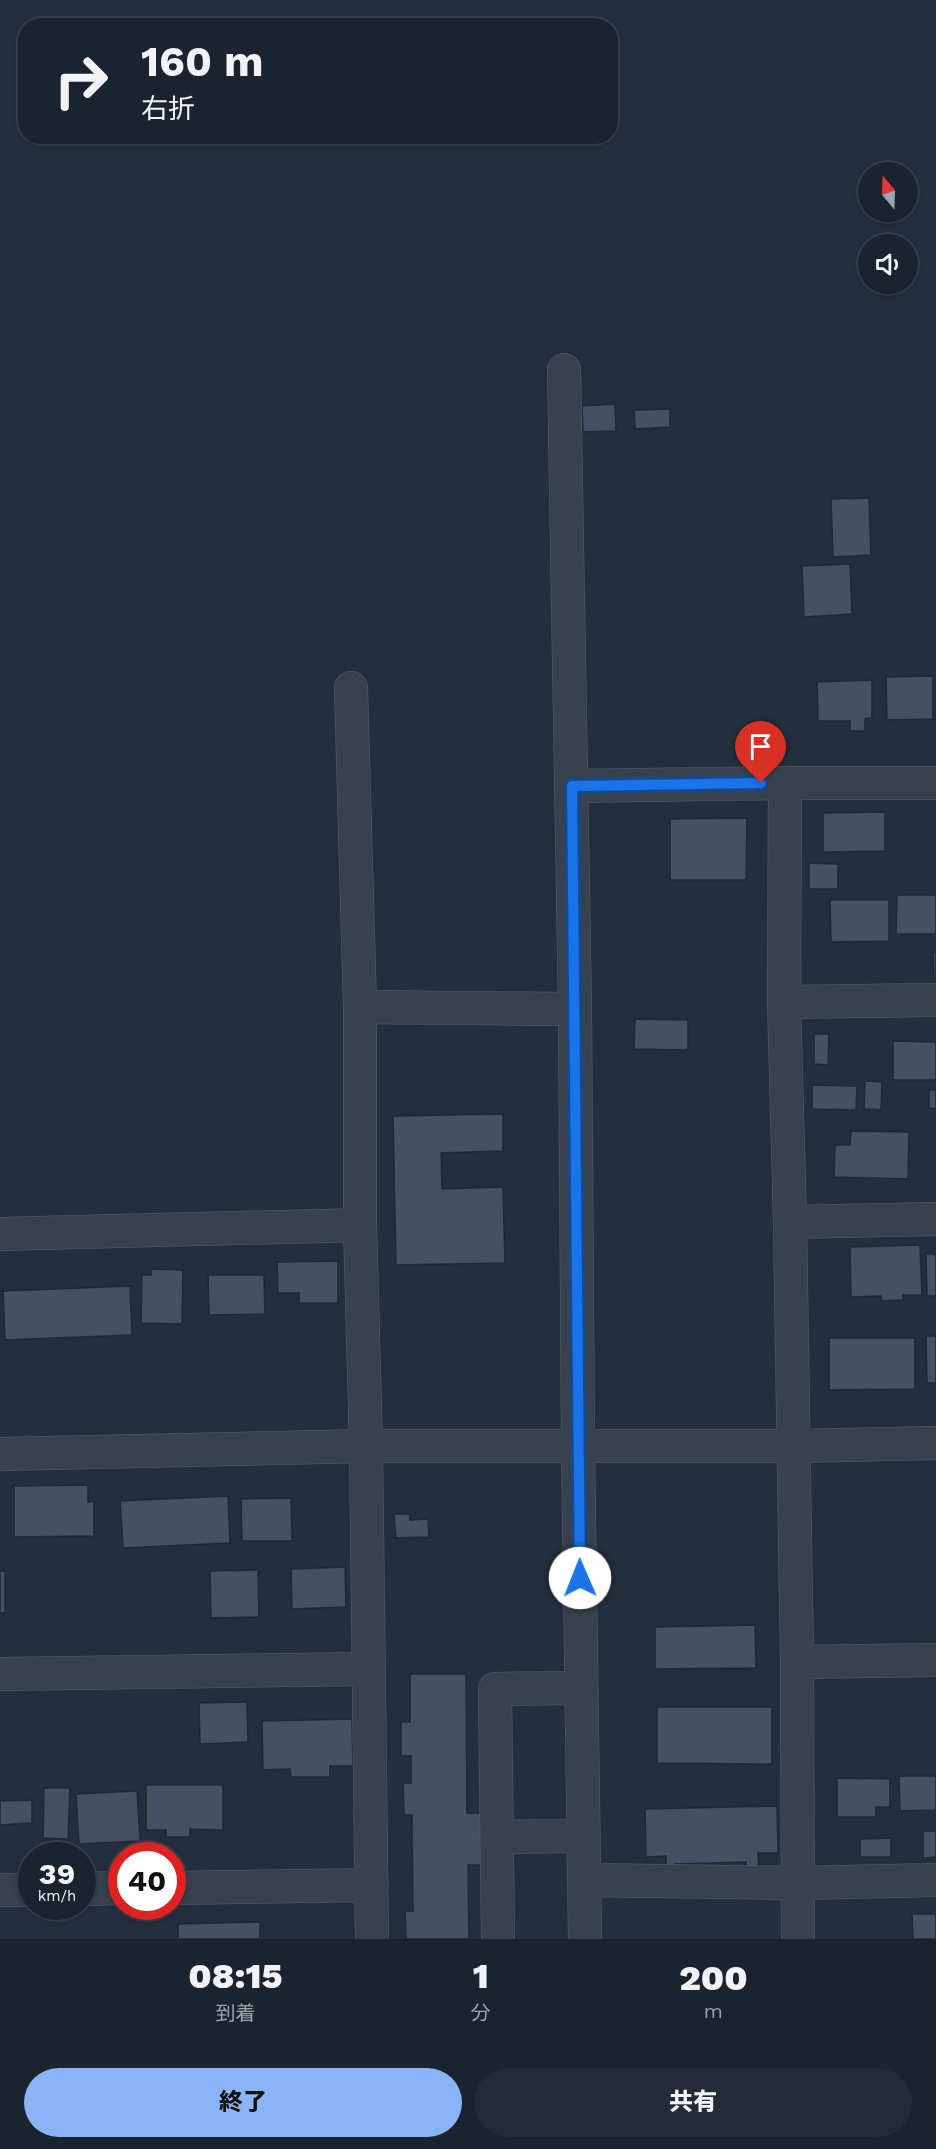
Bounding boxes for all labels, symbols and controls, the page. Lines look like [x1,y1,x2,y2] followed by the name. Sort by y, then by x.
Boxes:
[141,37,264,86] text: 160 m
[42,42,120,120] icon: right
[141,93,195,125] text: 右折
[858,162,918,222] north arrow
[858,162,918,294] map controls
[858,234,918,294] button: sound
[735,721,786,783] pin
[744,730,777,763] icon: arrive
[548,1546,612,1610] position arrow
[108,1842,186,1920] speed limit sign: 40
[39,1856,75,1891] text: 39
[38,1887,76,1905] text: km/h
[188,1955,282,1997] text: 08:15
[473,1955,489,1997] text: 1
[679,1957,748,1999] text: 200
[704,1999,723,2023] text: m
[215,2001,255,2025] text: 到着
[471,2001,491,2025] text: 分
[24,2068,462,2137] button: 終了
[474,2068,912,2137] button: 共有

